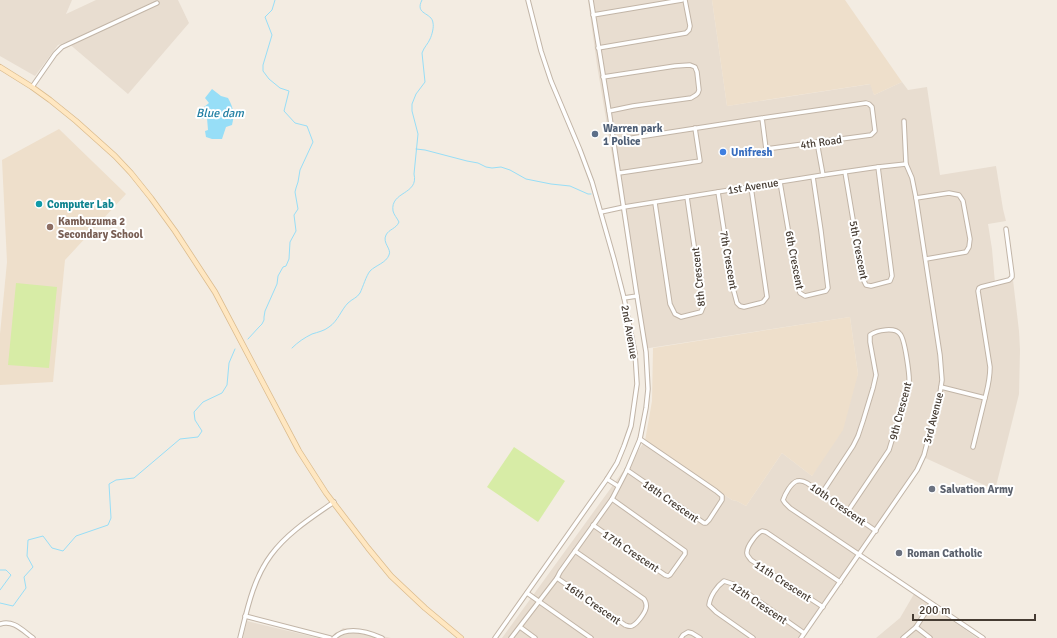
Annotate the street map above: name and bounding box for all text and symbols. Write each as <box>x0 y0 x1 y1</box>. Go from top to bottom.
water label: Blue dam <box>196 106 244 121</box>
place label: Warren park 1 Police <box>603 122 663 148</box>
marker: Warren park 1 Police <box>590 129 600 139</box>
street label: 4th Road <box>799 133 843 152</box>
place label: Unifresh <box>731 146 772 159</box>
marker: Unifresh <box>718 147 728 157</box>
street label: 1st Avenue <box>727 176 779 197</box>
place label: Computer Lab <box>47 198 114 211</box>
marker: Computer Lab <box>34 199 44 209</box>
place label: Kambuzuma 2 Secondary School <box>58 215 143 241</box>
street label: 5th Crescent <box>846 220 871 281</box>
marker: Kambuzuma 2 Secondary School <box>45 222 55 232</box>
street label: 7th Crescent <box>717 230 740 291</box>
street label: 6th Crescent <box>782 230 807 291</box>
street label: 8th Crescent <box>689 247 708 307</box>
street label: 2nd Avenue <box>618 304 641 360</box>
street label: 9th Crescent <box>887 381 914 442</box>
street label: 3rd Avenue <box>921 391 946 445</box>
street label: 18th Crescent <box>640 477 701 526</box>
street label: 10th Crescent <box>807 480 868 529</box>
place label: Salvation Army <box>940 483 1014 496</box>
marker: Salvation Army <box>927 484 937 494</box>
street label: 17th Crescent <box>600 528 662 575</box>
place label: Roman Catholic <box>907 547 982 560</box>
marker: Roman Catholic <box>894 548 904 558</box>
street label: 11th Crescent <box>752 558 814 605</box>
street label: 16th Crescent <box>562 579 623 628</box>
street label: 12th Crescent <box>728 580 790 627</box>
scale bar <box>913 596 1035 622</box>
text: 200 m <box>919 603 951 618</box>

